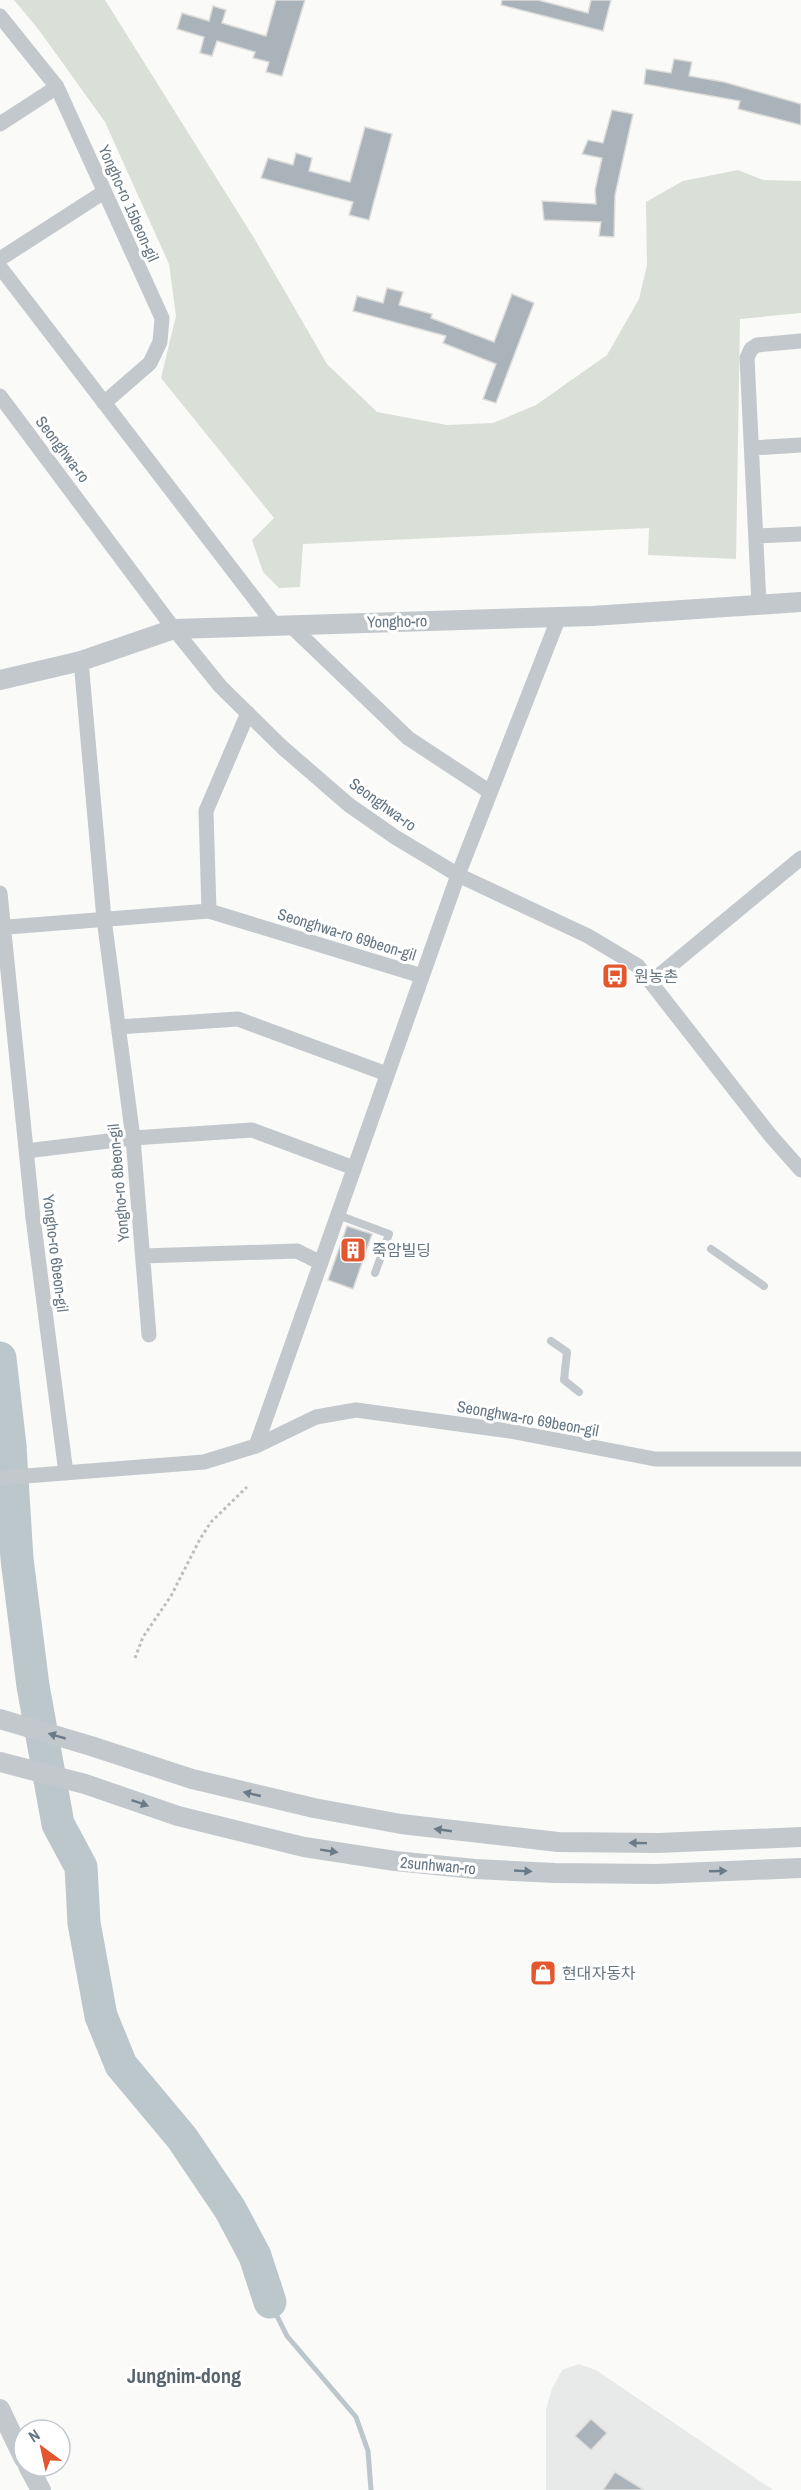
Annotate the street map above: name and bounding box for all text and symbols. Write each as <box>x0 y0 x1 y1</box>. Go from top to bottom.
street label: Yongho-ro 15beon-gil <box>93 141 165 265</box>
street label: Seonghwa-ro <box>31 411 95 487</box>
street label: Yongho-ro <box>367 609 427 633</box>
street label: Seonghwa-ro <box>345 772 421 836</box>
street label: Seonghwa-ro 69beon-gil <box>275 902 419 966</box>
bus stop icon: 원농촌 <box>600 961 630 991</box>
place label: 원농촌 <box>634 965 678 987</box>
street label: Yongho-ro 8beon-gil <box>102 1123 134 1243</box>
street label: Yongho-ro 6beon-gil <box>38 1193 74 1313</box>
building icon: 죽암빌딩 <box>338 1235 368 1265</box>
place label: 죽암빌딩 <box>372 1239 431 1261</box>
street label: Seonghwa-ro 69beon-gil <box>455 1395 601 1441</box>
one-way arrow <box>48 1731 66 1740</box>
one-way arrow <box>243 1788 261 1798</box>
one-way arrow <box>131 1798 149 1808</box>
one-way arrow <box>434 1825 453 1834</box>
one-way arrow <box>628 1838 647 1847</box>
one-way arrow <box>320 1846 339 1855</box>
street label: 2sunhwan-ro <box>399 1851 477 1879</box>
one-way arrow <box>513 1866 532 1875</box>
one-way arrow <box>708 1866 727 1876</box>
shop icon: 현대자동차 <box>528 1958 558 1988</box>
place label: 현대자동차 <box>562 1962 636 1984</box>
district label: Jungnim-dong <box>127 2362 241 2389</box>
north arrow <box>12 2418 72 2478</box>
text: N <box>24 2424 44 2447</box>

